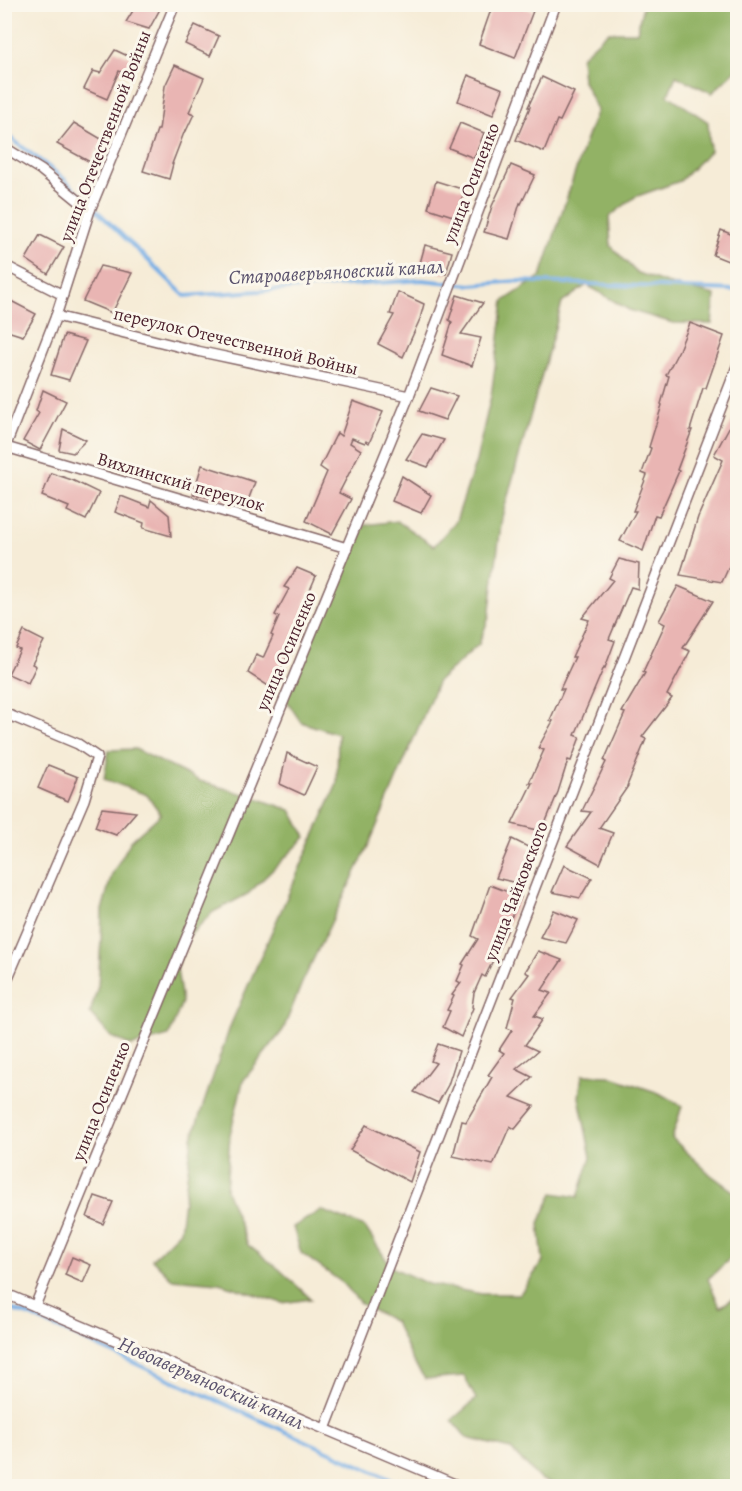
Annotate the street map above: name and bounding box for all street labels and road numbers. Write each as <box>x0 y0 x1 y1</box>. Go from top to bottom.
street label: улица Отечественной Войны <box>53 27 156 246</box>
street label: улица Осипенко <box>437 119 505 248</box>
street label: переулок Отечественной Войны <box>111 301 361 381</box>
street label: Вихлинский переулок <box>94 447 268 517</box>
street label: улица Осипенко <box>250 588 322 715</box>
street label: улица Чайковского <box>478 818 554 965</box>
street label: улица Осипенко <box>66 1037 136 1165</box>

